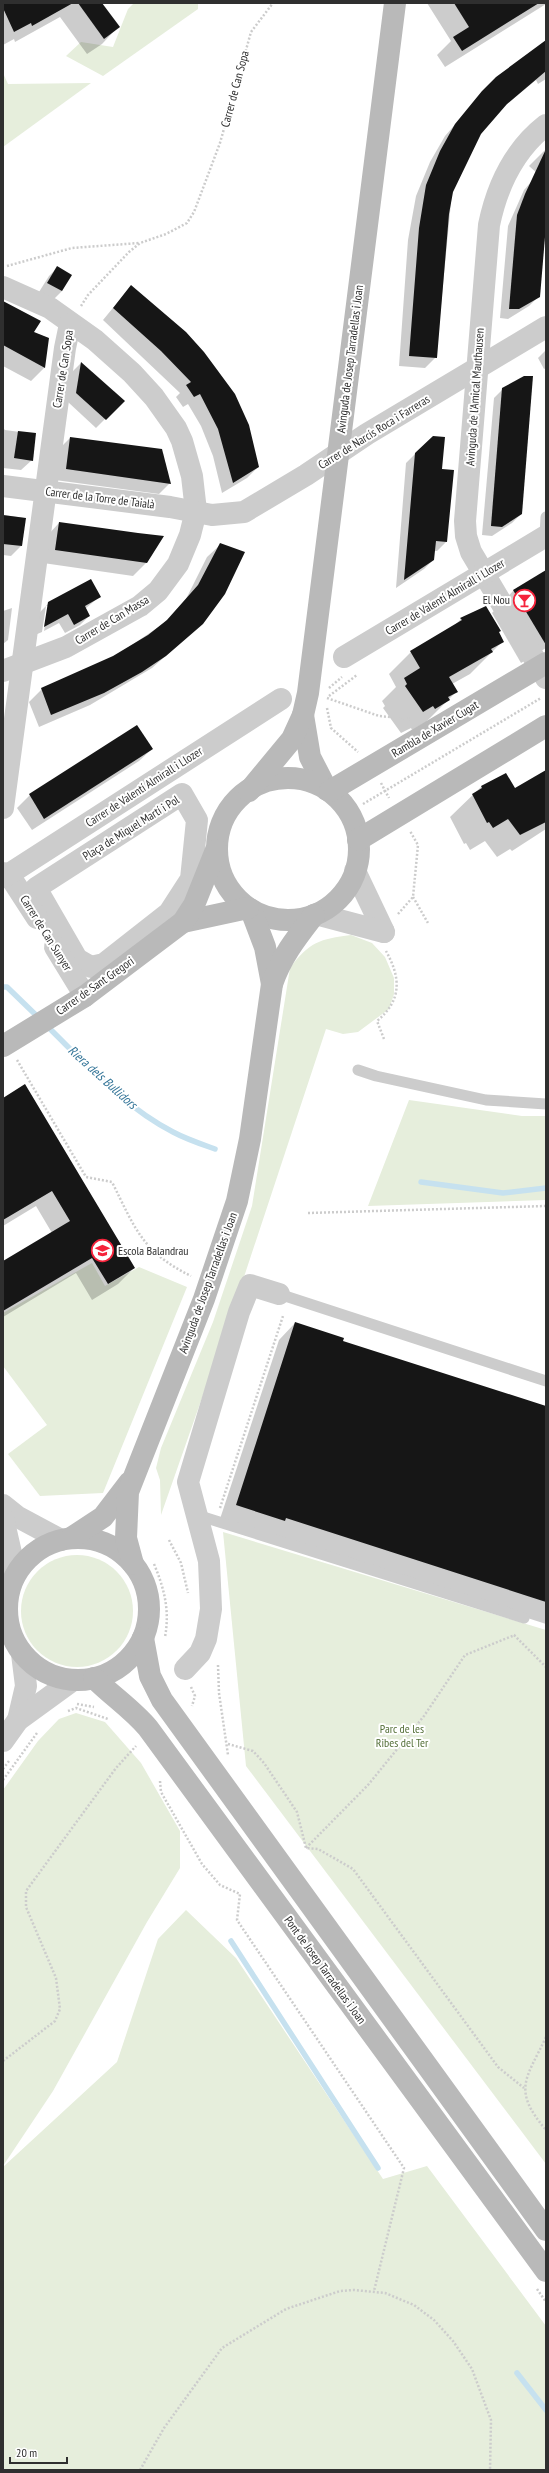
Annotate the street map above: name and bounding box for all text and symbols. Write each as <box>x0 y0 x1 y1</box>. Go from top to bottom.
street label: Carrer de Can Sopa <box>217 49 252 129</box>
street label: Avinguda de Josep Tarradellas i Joan <box>333 284 366 434</box>
street label: Avinguda de l'Amical Mauthausen <box>462 327 487 466</box>
street label: Carrer de Can Sopa <box>49 329 76 409</box>
street label: Carrer de Narcís Roca i Farreras <box>315 391 432 472</box>
street label: Carrer de la Torre de Taialà <box>45 483 156 512</box>
street label: Carrer de Valentí Almirall i Llozer <box>382 555 508 638</box>
bar icon: El Nou <box>512 587 538 613</box>
street label: Carrer de Can Massa <box>72 592 152 648</box>
place label: El Nou <box>483 592 510 607</box>
street label: Rambla de Xavier Cugat <box>389 696 481 760</box>
street label: Carrer de Valentí Almirall i Llozer <box>82 743 206 830</box>
street label: Plaça de Miquel Martí i Pol <box>80 792 182 863</box>
street label: Carrer de Can Sunyer <box>17 892 76 974</box>
street label: Carrer de Sant Gregori <box>53 953 137 1018</box>
water label: Riera dels Bullidors <box>65 1042 142 1114</box>
street label: Avinguda de Josep Tarradellas i Joan <box>175 1210 240 1355</box>
school or university icon: Escola Balandrau <box>89 1238 115 1264</box>
place label: Escola Balandrau <box>118 1243 188 1258</box>
park label: Parc de les Ribes del Ter <box>376 1721 429 1750</box>
street label: Pont de Josep Tarradellas i Joan <box>281 1913 370 2027</box>
scale bar <box>10 2439 67 2465</box>
text: 20 m <box>16 2445 37 2460</box>

